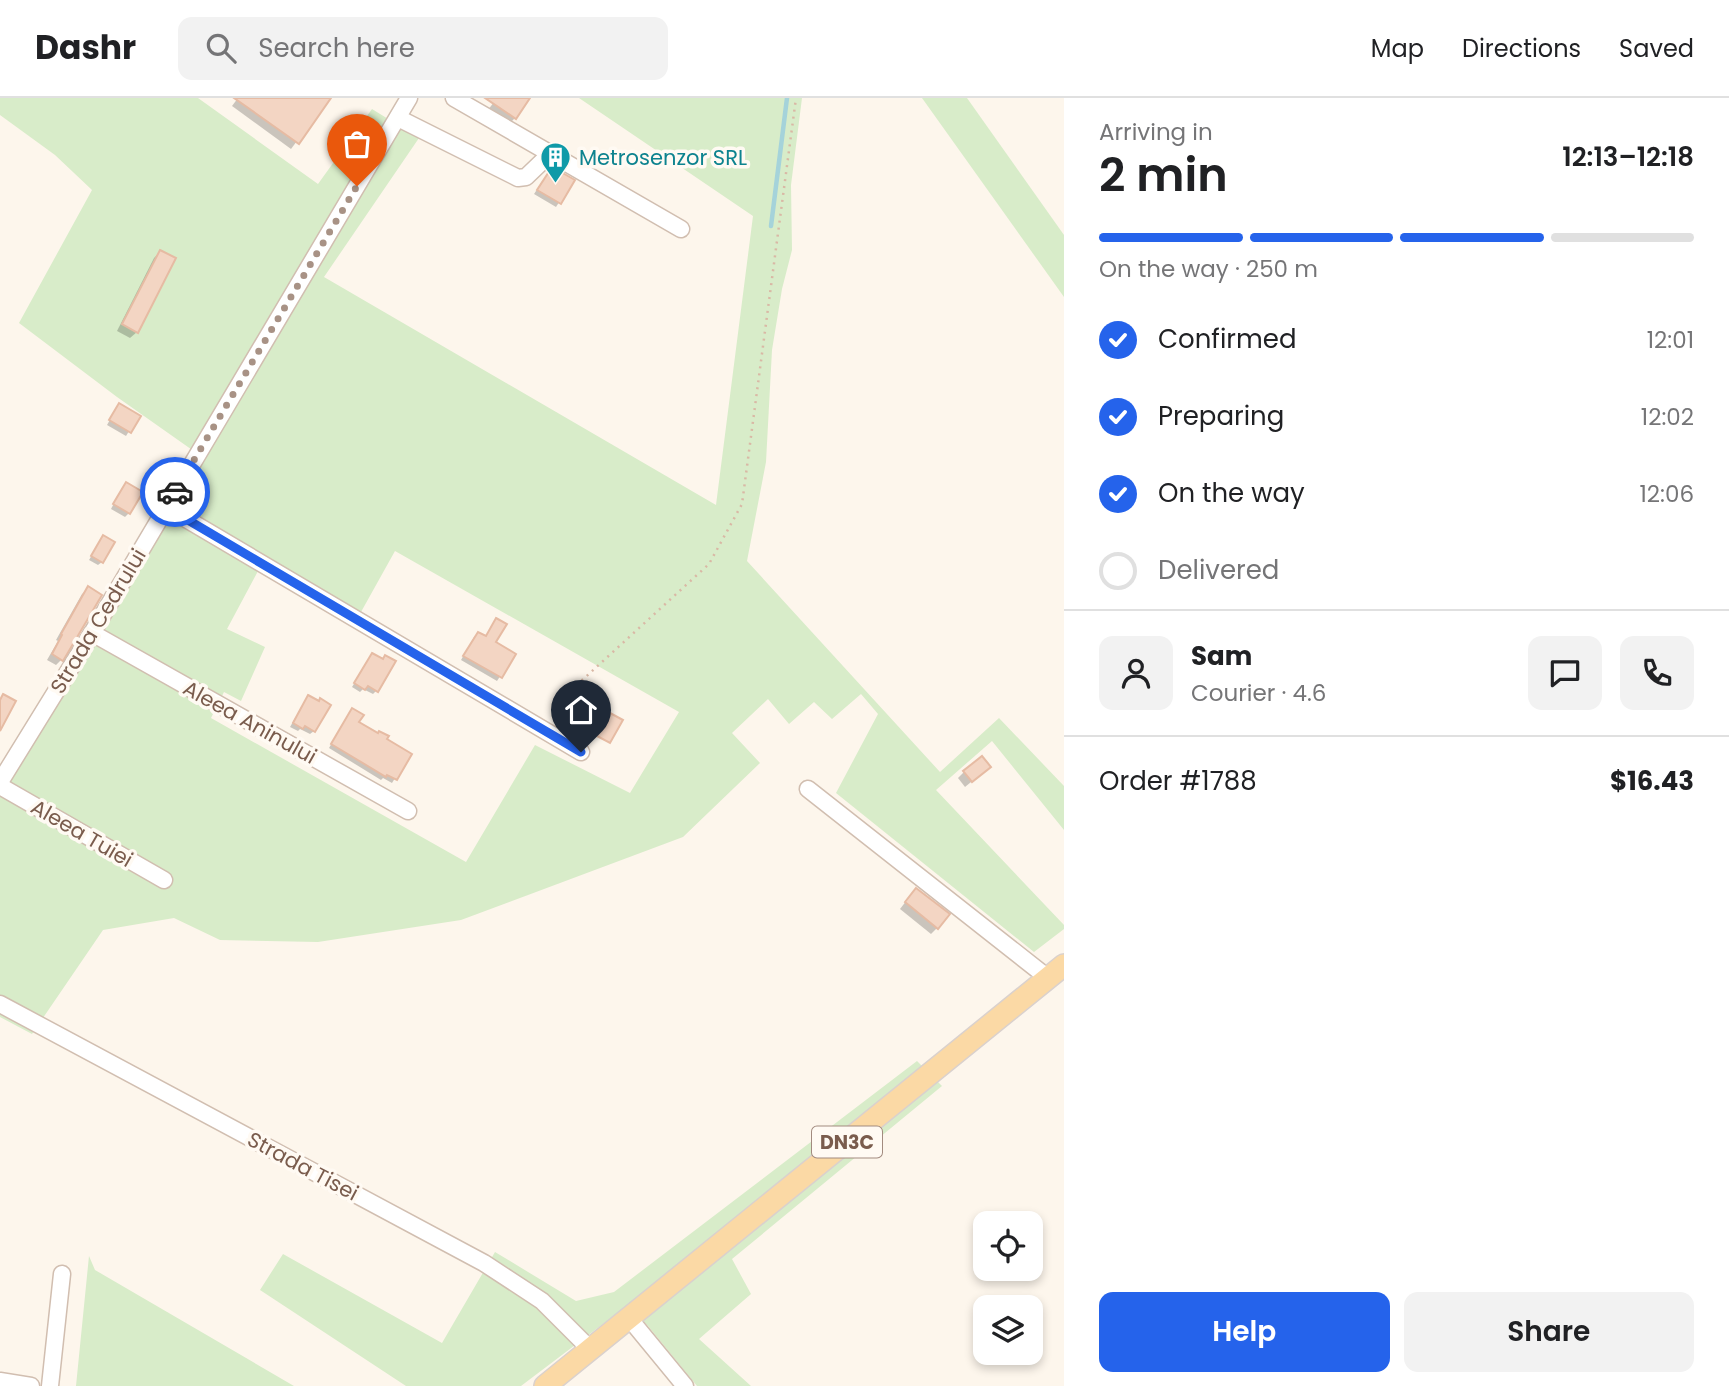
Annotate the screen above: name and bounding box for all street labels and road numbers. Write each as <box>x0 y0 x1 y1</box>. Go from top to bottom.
street label: Strada Cedrului <box>43 543 153 699</box>
street label: Aleea Aninului <box>178 673 322 771</box>
street label: Aleea Tuiei <box>26 792 138 874</box>
street label: Strada Tisei <box>242 1125 364 1207</box>
road number: DN3C <box>812 1126 882 1158</box>

